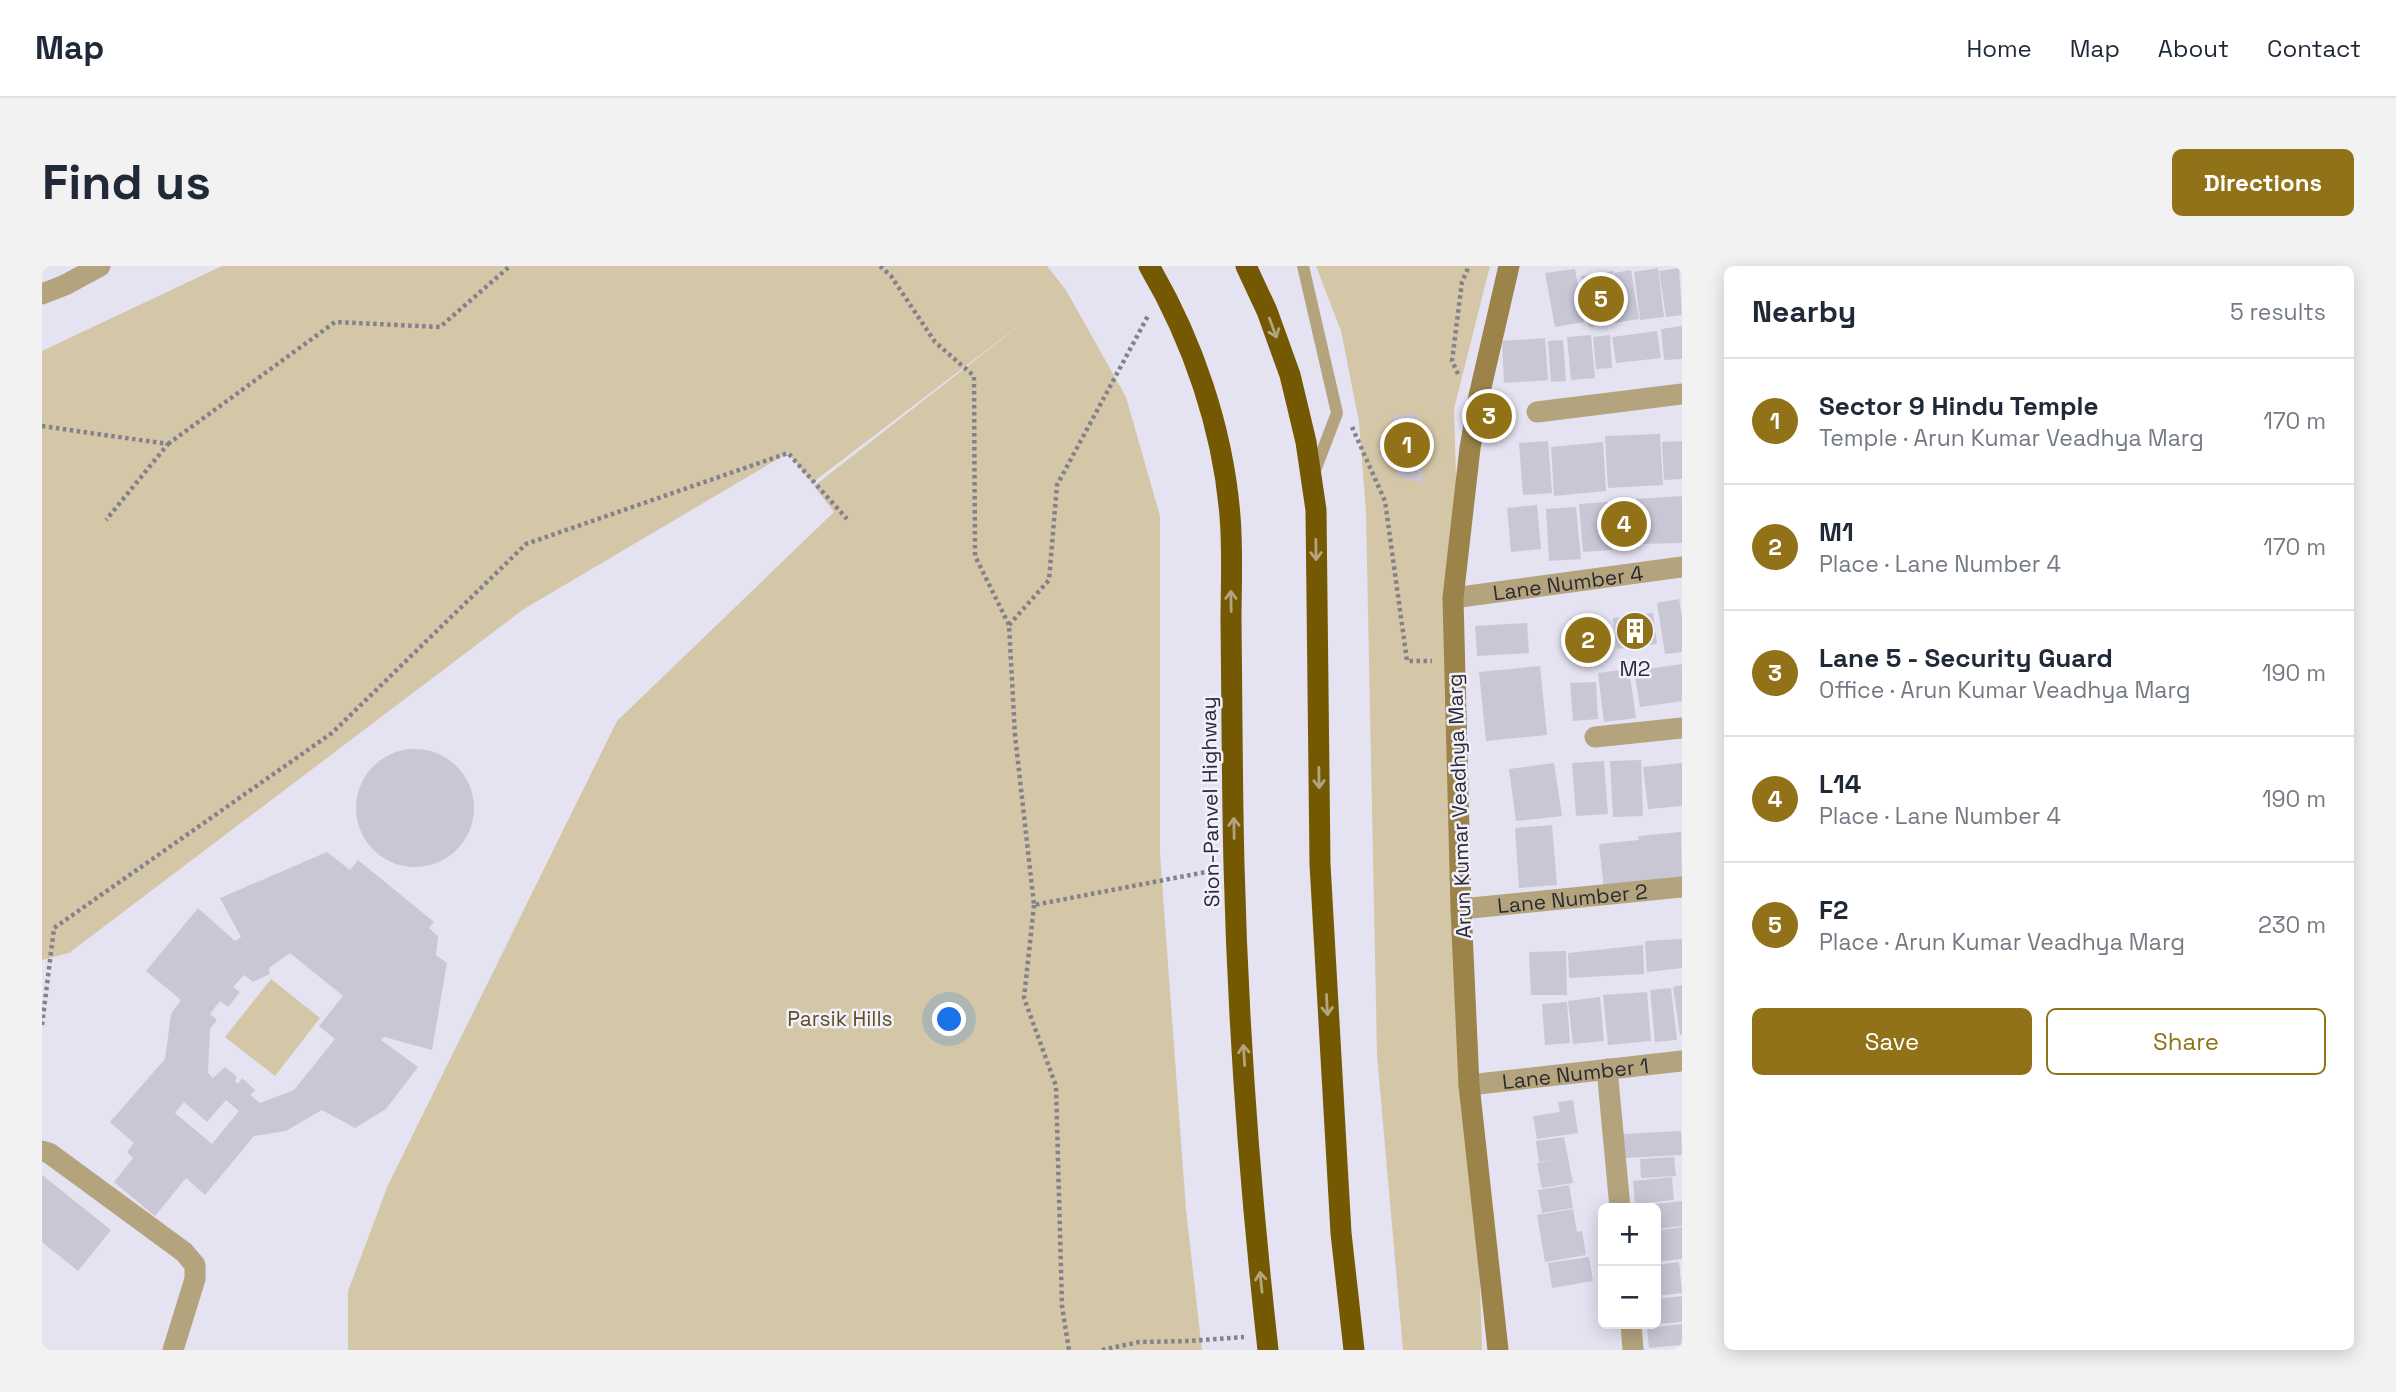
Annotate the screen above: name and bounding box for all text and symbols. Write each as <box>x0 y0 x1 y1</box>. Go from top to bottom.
text: Map <box>35 27 104 69</box>
text: Home <box>1966 33 2032 64</box>
text: Map <box>2070 33 2120 64</box>
text: About <box>2158 33 2229 64</box>
text: Contact <box>2267 33 2361 64</box>
button: Directions <box>2172 149 2354 216</box>
text: Find us <box>42 151 211 213</box>
pin: 5 <box>1578 273 1624 325</box>
text: Nearby <box>1752 292 1856 331</box>
text: 5 results <box>2230 297 2326 327</box>
one-way arrow <box>1268 317 1280 339</box>
text: Sector 9 Hindu Temple <box>1819 389 2098 423</box>
pin: 3 <box>1466 390 1512 442</box>
text: 1 <box>1770 406 1780 436</box>
text: 170 m <box>2263 406 2326 436</box>
pin: 1 <box>1384 419 1430 471</box>
text: Temple · Arun Kumar Veadhya Marg <box>1819 423 2204 453</box>
pin: 4 <box>1601 498 1647 550</box>
text: M1 <box>1819 515 1854 549</box>
text: 2 <box>1768 532 1782 562</box>
text: 170 m <box>2263 532 2326 562</box>
one-way arrow <box>1309 539 1323 562</box>
text: Place · Lane Number 4 <box>1819 549 2061 579</box>
street label: Lane Number 4 <box>1491 559 1645 606</box>
one-way arrow <box>1224 589 1238 612</box>
building icon: M2 <box>1614 610 1656 652</box>
pin: 2 <box>1565 614 1611 666</box>
text: Lane 5 - Security Guard <box>1819 641 2113 675</box>
place label: M2 <box>1620 655 1650 682</box>
text: 3 <box>1768 658 1782 688</box>
text: 190 m <box>2262 658 2326 688</box>
street label: Arun Kumar Veadhya Marg <box>1441 673 1477 939</box>
text: Office · Arun Kumar Veadhya Marg <box>1819 675 2191 705</box>
street label: Sion-Panvel Highway <box>1195 696 1225 908</box>
one-way arrow <box>1312 766 1326 789</box>
text: L14 <box>1819 767 1861 801</box>
text: 4 <box>1768 784 1782 814</box>
text: 190 m <box>2262 784 2326 814</box>
text: Place · Lane Number 4 <box>1819 801 2061 831</box>
one-way arrow <box>1227 817 1241 840</box>
street label: Lane Number 2 <box>1496 877 1649 919</box>
text: F2 <box>1819 893 1848 927</box>
text: 5 <box>1768 910 1782 940</box>
text: 230 m <box>2258 910 2326 940</box>
text: Place · Arun Kumar Veadhya Marg <box>1819 927 2185 957</box>
one-way arrow <box>1320 994 1333 1017</box>
your location <box>932 1002 966 1036</box>
park label: Parsik Hills <box>787 1005 893 1032</box>
button: Save <box>1752 1008 2032 1075</box>
button: Share <box>2046 1008 2326 1075</box>
one-way arrow <box>1237 1045 1250 1067</box>
street label: Lane Number 1 <box>1501 1051 1650 1095</box>
map controls <box>1598 1203 1661 1329</box>
button: + <box>1598 1203 1661 1266</box>
button: − <box>1598 1266 1661 1329</box>
one-way arrow <box>1254 1271 1267 1294</box>

